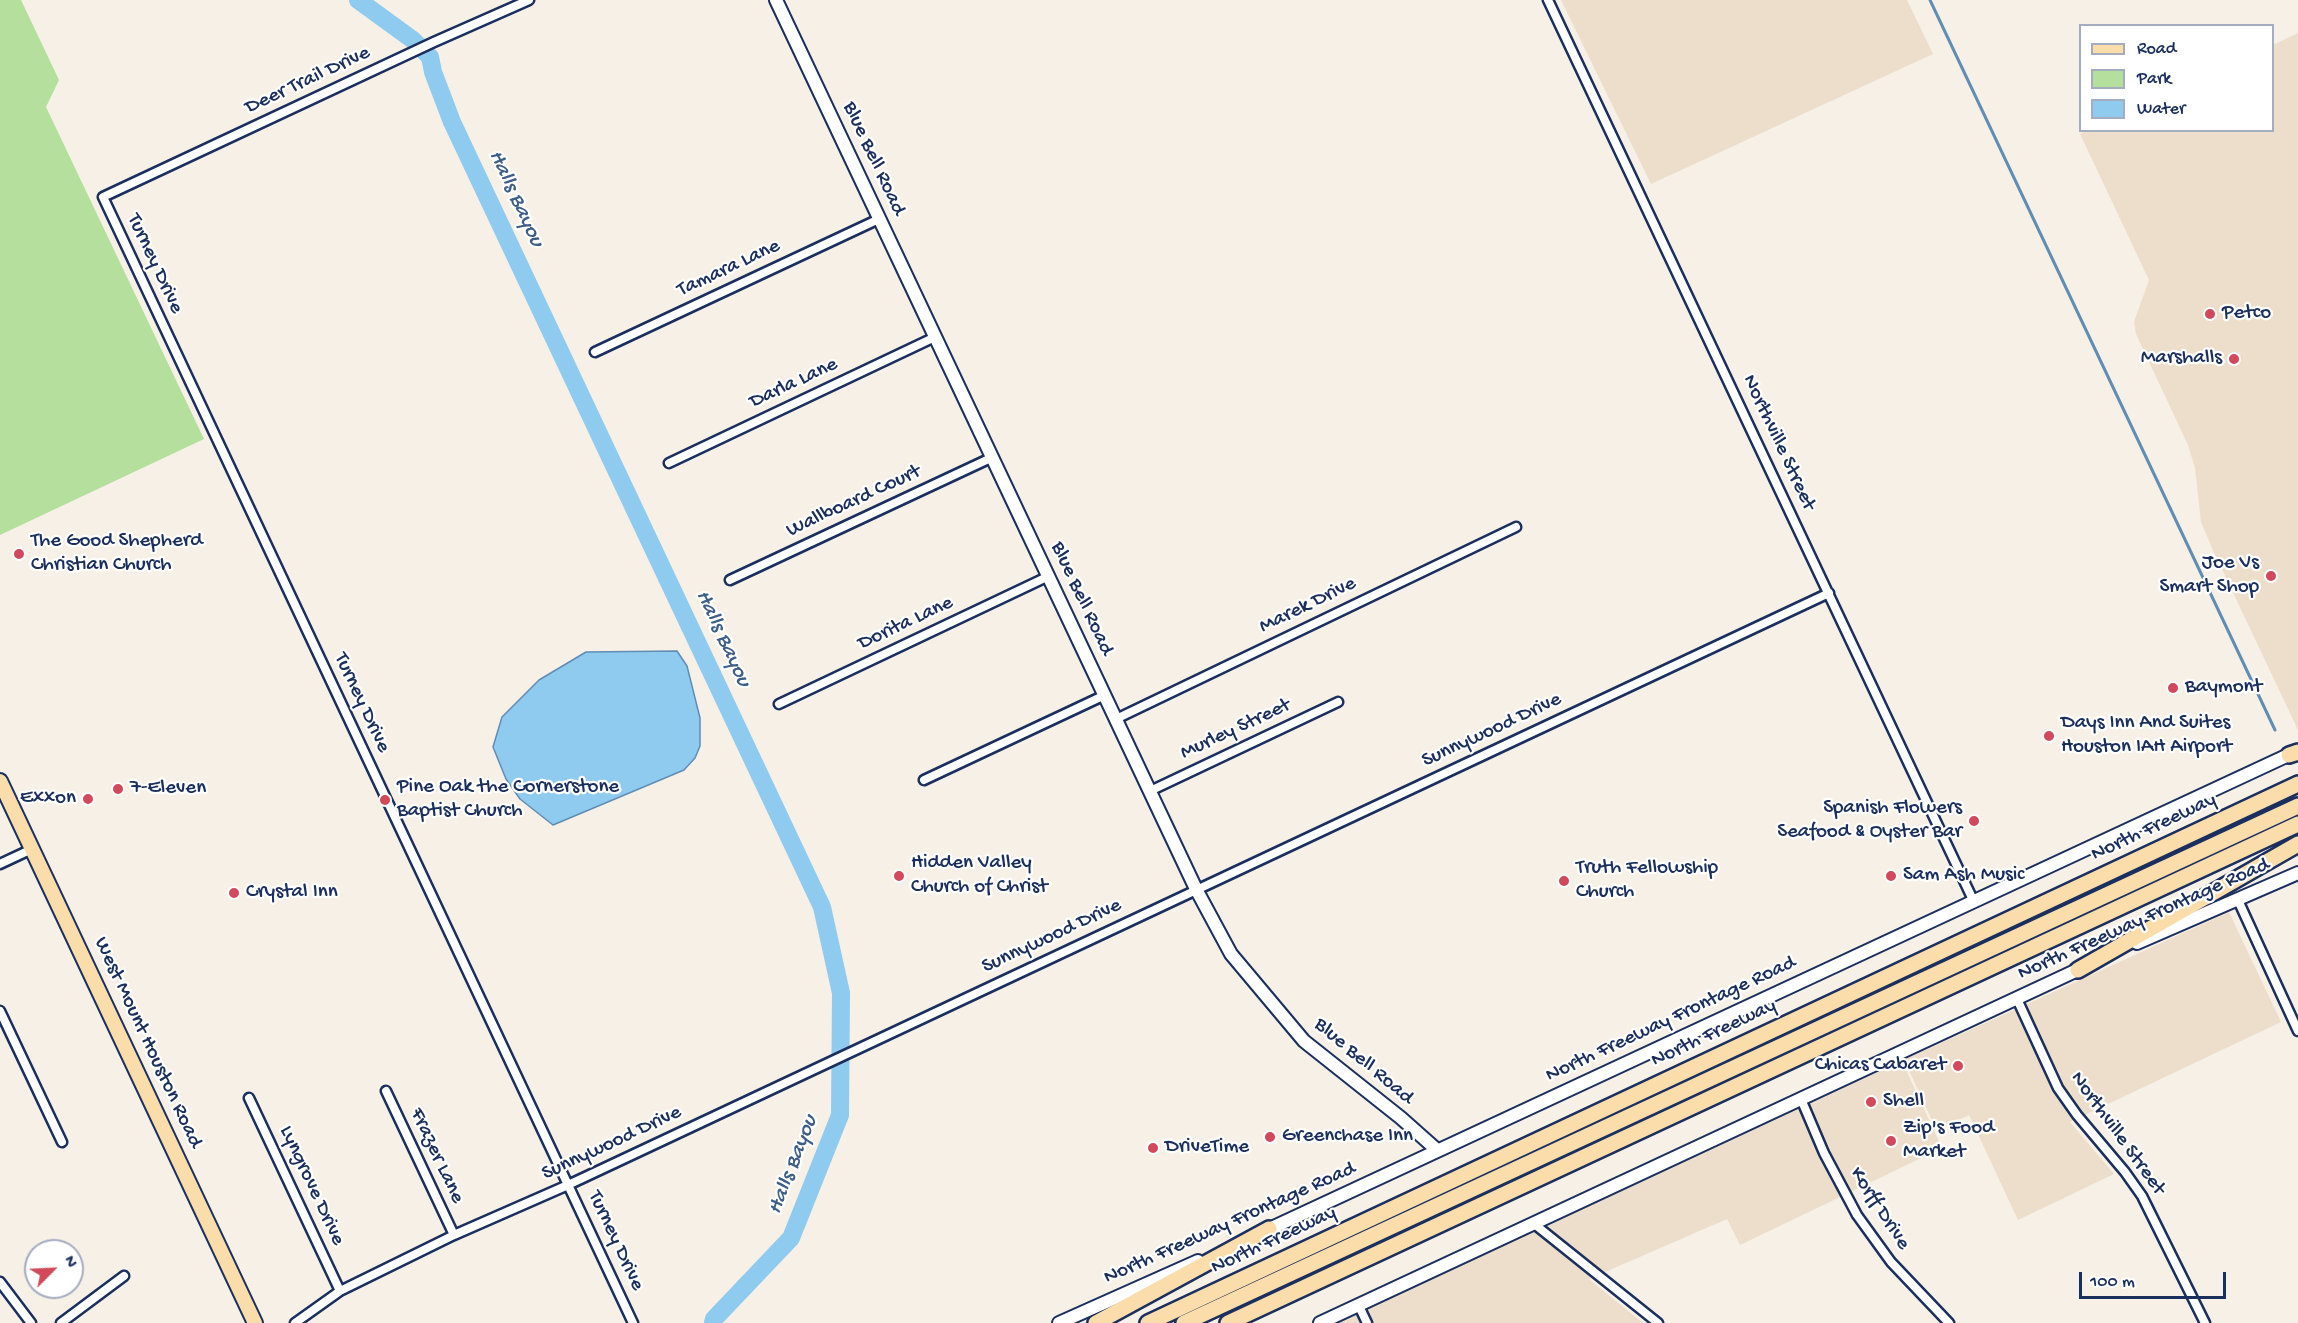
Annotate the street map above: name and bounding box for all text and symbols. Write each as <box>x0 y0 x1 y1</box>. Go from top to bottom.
legend <box>2079 24 2274 132</box>
text: Road <box>2137 39 2176 60</box>
street label: Deer Trail Drive <box>242 41 374 121</box>
text: Park <box>2137 69 2171 90</box>
street label: Blue Bell Road <box>836 98 910 220</box>
text: Water <box>2137 99 2185 120</box>
water label: Halls Bayou <box>481 146 549 252</box>
street label: Turney Drive <box>120 210 188 318</box>
street label: Tamara Lane <box>674 234 784 304</box>
place label: Petco <box>2222 301 2271 327</box>
marker: Petco <box>2203 307 2217 321</box>
place label: Marshalls <box>2141 346 2222 372</box>
marker: Marshalls <box>2227 352 2241 366</box>
street label: Darla Lane <box>746 353 842 415</box>
street label: Northville Street <box>1736 371 1820 515</box>
street label: Wallboard Court <box>783 460 925 544</box>
place label: The Good Shepherd Christian Church <box>31 529 203 579</box>
street label: Blue Bell Road <box>1044 538 1118 660</box>
marker: The Good Shepherd Christian Church <box>12 547 26 561</box>
place label: Joe Vs Smart Shop <box>2159 551 2259 601</box>
marker: Joe Vs Smart Shop <box>2264 569 2278 583</box>
street label: Marek Drive <box>1255 572 1361 640</box>
water label: Halls Bayou <box>688 586 756 692</box>
street label: Dorita Lane <box>854 591 958 657</box>
street label: Turney Drive <box>327 649 395 757</box>
place label: Baymont <box>2185 675 2262 701</box>
marker: Baymont <box>2166 681 2180 695</box>
street label: Sunnywood Drive <box>1418 688 1566 774</box>
street label: Murley Street <box>1177 694 1295 766</box>
place label: Days Inn And Suites Houston IAH Airport <box>2061 711 2232 761</box>
marker: Days Inn And Suites Houston IAH Airport <box>2042 729 2056 743</box>
place label: Pine Oak the Cornerstone Baptist Church <box>397 775 619 825</box>
place label: 7-Eleven <box>130 776 206 802</box>
marker: 7-Eleven <box>111 782 125 796</box>
place label: Exxon <box>20 786 76 812</box>
street label: North Freeway <box>2087 788 2221 868</box>
marker: Exxon <box>81 792 95 806</box>
marker: Pine Oak the Cornerstone Baptist Church <box>378 793 392 807</box>
place label: Spanish Flowers Seafood & Oyster Bar <box>1777 796 1962 846</box>
marker: Spanish Flowers Seafood & Oyster Bar <box>1967 814 1981 828</box>
place label: Hidden Valley Church of Christ <box>911 851 1048 901</box>
street label: North Freeway Frontage Road <box>2014 853 2274 987</box>
place label: Truth Fellowship Church <box>1576 856 1718 906</box>
place label: Sam Ash Music <box>1903 863 2024 889</box>
marker: Hidden Valley Church of Christ <box>892 869 906 883</box>
marker: Sam Ash Music <box>1884 869 1898 883</box>
marker: Truth Fellowship Church <box>1557 874 1571 888</box>
place label: Crystal Inn <box>246 880 338 906</box>
marker: Crystal Inn <box>227 886 241 900</box>
street label: Sunnywood Drive <box>978 894 1126 980</box>
street label: West Mount Houston Road <box>87 934 207 1152</box>
street label: North Freeway Frontage Road <box>1542 951 1800 1089</box>
street label: North Freeway <box>1647 994 1781 1074</box>
street label: Blue Bell Road <box>1308 1013 1418 1111</box>
place label: Chicas Cabaret <box>1815 1053 1946 1079</box>
marker: Chicas Cabaret <box>1951 1059 1965 1073</box>
street label: Northville Street <box>2064 1067 2170 1201</box>
place label: Shell <box>1883 1089 1924 1115</box>
marker: Shell <box>1864 1095 1878 1109</box>
street label: Sunnywood Drive <box>538 1101 686 1187</box>
street label: Frazer Lane <box>403 1104 469 1208</box>
water label: Halls Bayou <box>763 1112 825 1218</box>
place label: Zip's Food Market <box>1903 1116 1994 1166</box>
street label: Lyngrove Drive <box>272 1122 350 1250</box>
place label: Greenchase Inn <box>1282 1124 1413 1150</box>
marker: Greenchase Inn <box>1263 1130 1277 1144</box>
marker: Zip's Food Market <box>1884 1134 1898 1148</box>
place label: DriveTime <box>1165 1135 1249 1161</box>
marker: DriveTime <box>1146 1141 1160 1155</box>
street label: North Freeway Frontage Road <box>1100 1157 1360 1291</box>
street label: Korff Drive <box>1843 1163 1915 1255</box>
street label: Turney Drive <box>581 1187 649 1295</box>
street label: North Freeway <box>1207 1201 1341 1281</box>
north arrow <box>24 1239 84 1299</box>
text: N <box>58 1254 80 1271</box>
scale bar <box>2082 1260 2229 1298</box>
text: 100 m <box>2090 1272 2135 1293</box>

